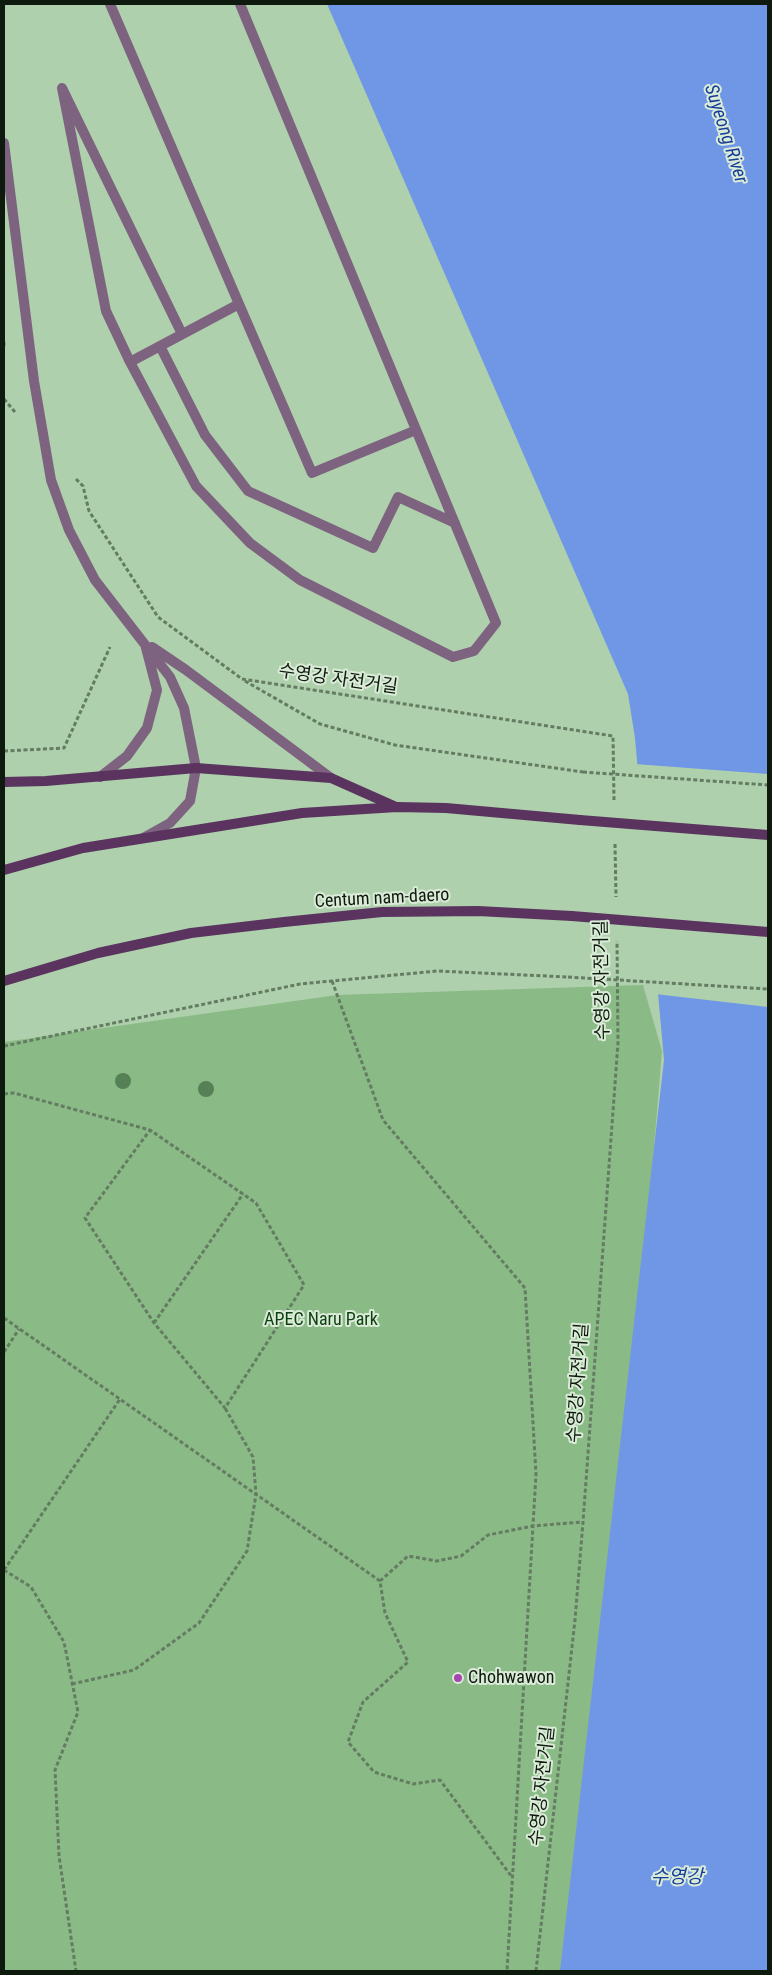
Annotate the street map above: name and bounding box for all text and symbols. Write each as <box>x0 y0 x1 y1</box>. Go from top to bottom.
water label: Suyeong River <box>698 82 752 186</box>
street label: 수영강 자전거길 <box>277 661 399 699</box>
street label: Centum nam-daero <box>314 885 450 913</box>
street label: 수영강 자전거길 <box>591 920 615 1040</box>
park label: APEC Naru Park <box>264 1309 378 1331</box>
street label: 수영강 자전거길 <box>564 1322 594 1444</box>
place label: Chohwawon <box>468 1667 554 1689</box>
marker: Chohwawon <box>452 1672 464 1684</box>
street label: 수영강 자전거길 <box>526 1725 560 1847</box>
water label: 수영강 <box>651 1867 703 1889</box>

